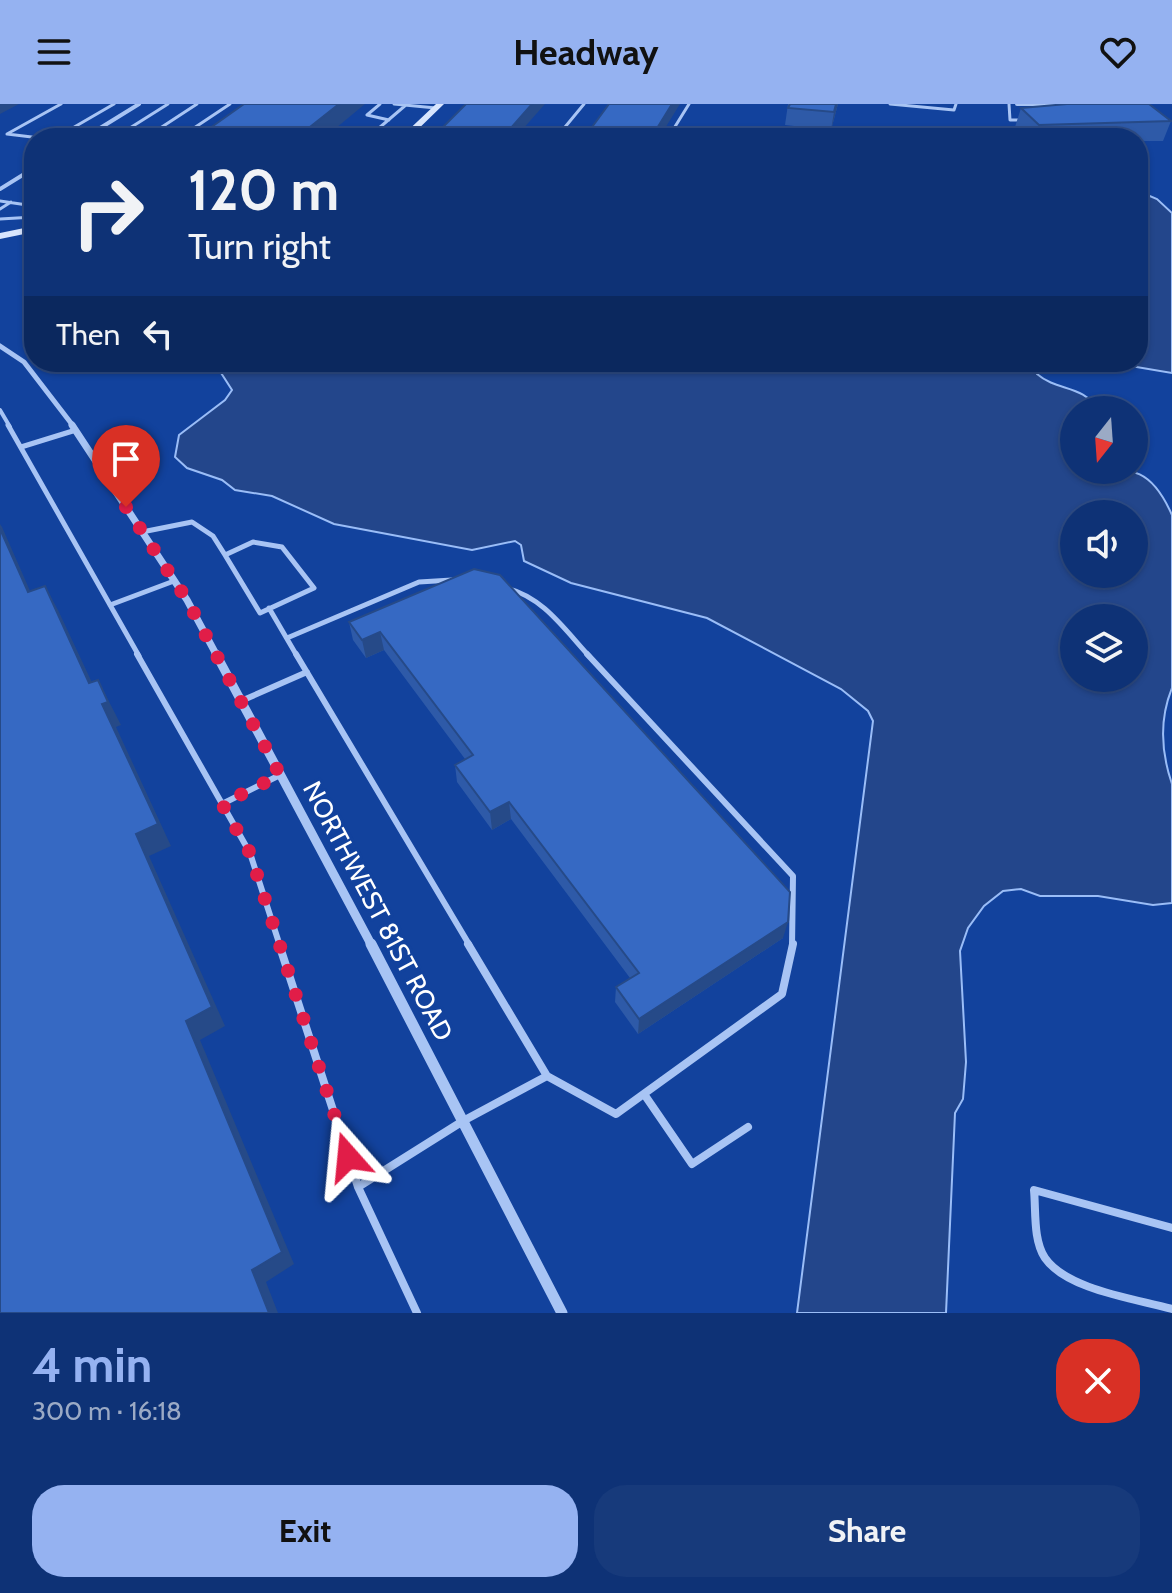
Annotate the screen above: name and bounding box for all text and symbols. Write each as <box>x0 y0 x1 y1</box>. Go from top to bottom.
icon: menu <box>32 30 76 74</box>
text: Headway <box>513 30 659 74</box>
icon: heart <box>1096 30 1140 74</box>
text: 120 m <box>188 156 339 224</box>
icon: right <box>56 160 160 264</box>
text: Turn right <box>188 224 331 268</box>
icon: left <box>136 312 180 356</box>
text: Then <box>56 316 120 353</box>
north arrow <box>1060 396 1148 484</box>
map controls <box>1060 396 1148 692</box>
pin <box>92 425 160 507</box>
icon: arrive <box>104 437 148 481</box>
button: sound <box>1060 500 1148 588</box>
button: layers <box>1060 604 1148 692</box>
street label: NORTHWEST 81ST ROAD <box>296 776 460 1046</box>
position arrow <box>306 1115 390 1199</box>
text: 4 min <box>32 1336 152 1394</box>
button: close <box>1056 1339 1140 1423</box>
text: 300 m · 16:18 <box>32 1395 182 1427</box>
button: Exit <box>32 1485 578 1577</box>
button: Share <box>594 1485 1140 1577</box>

